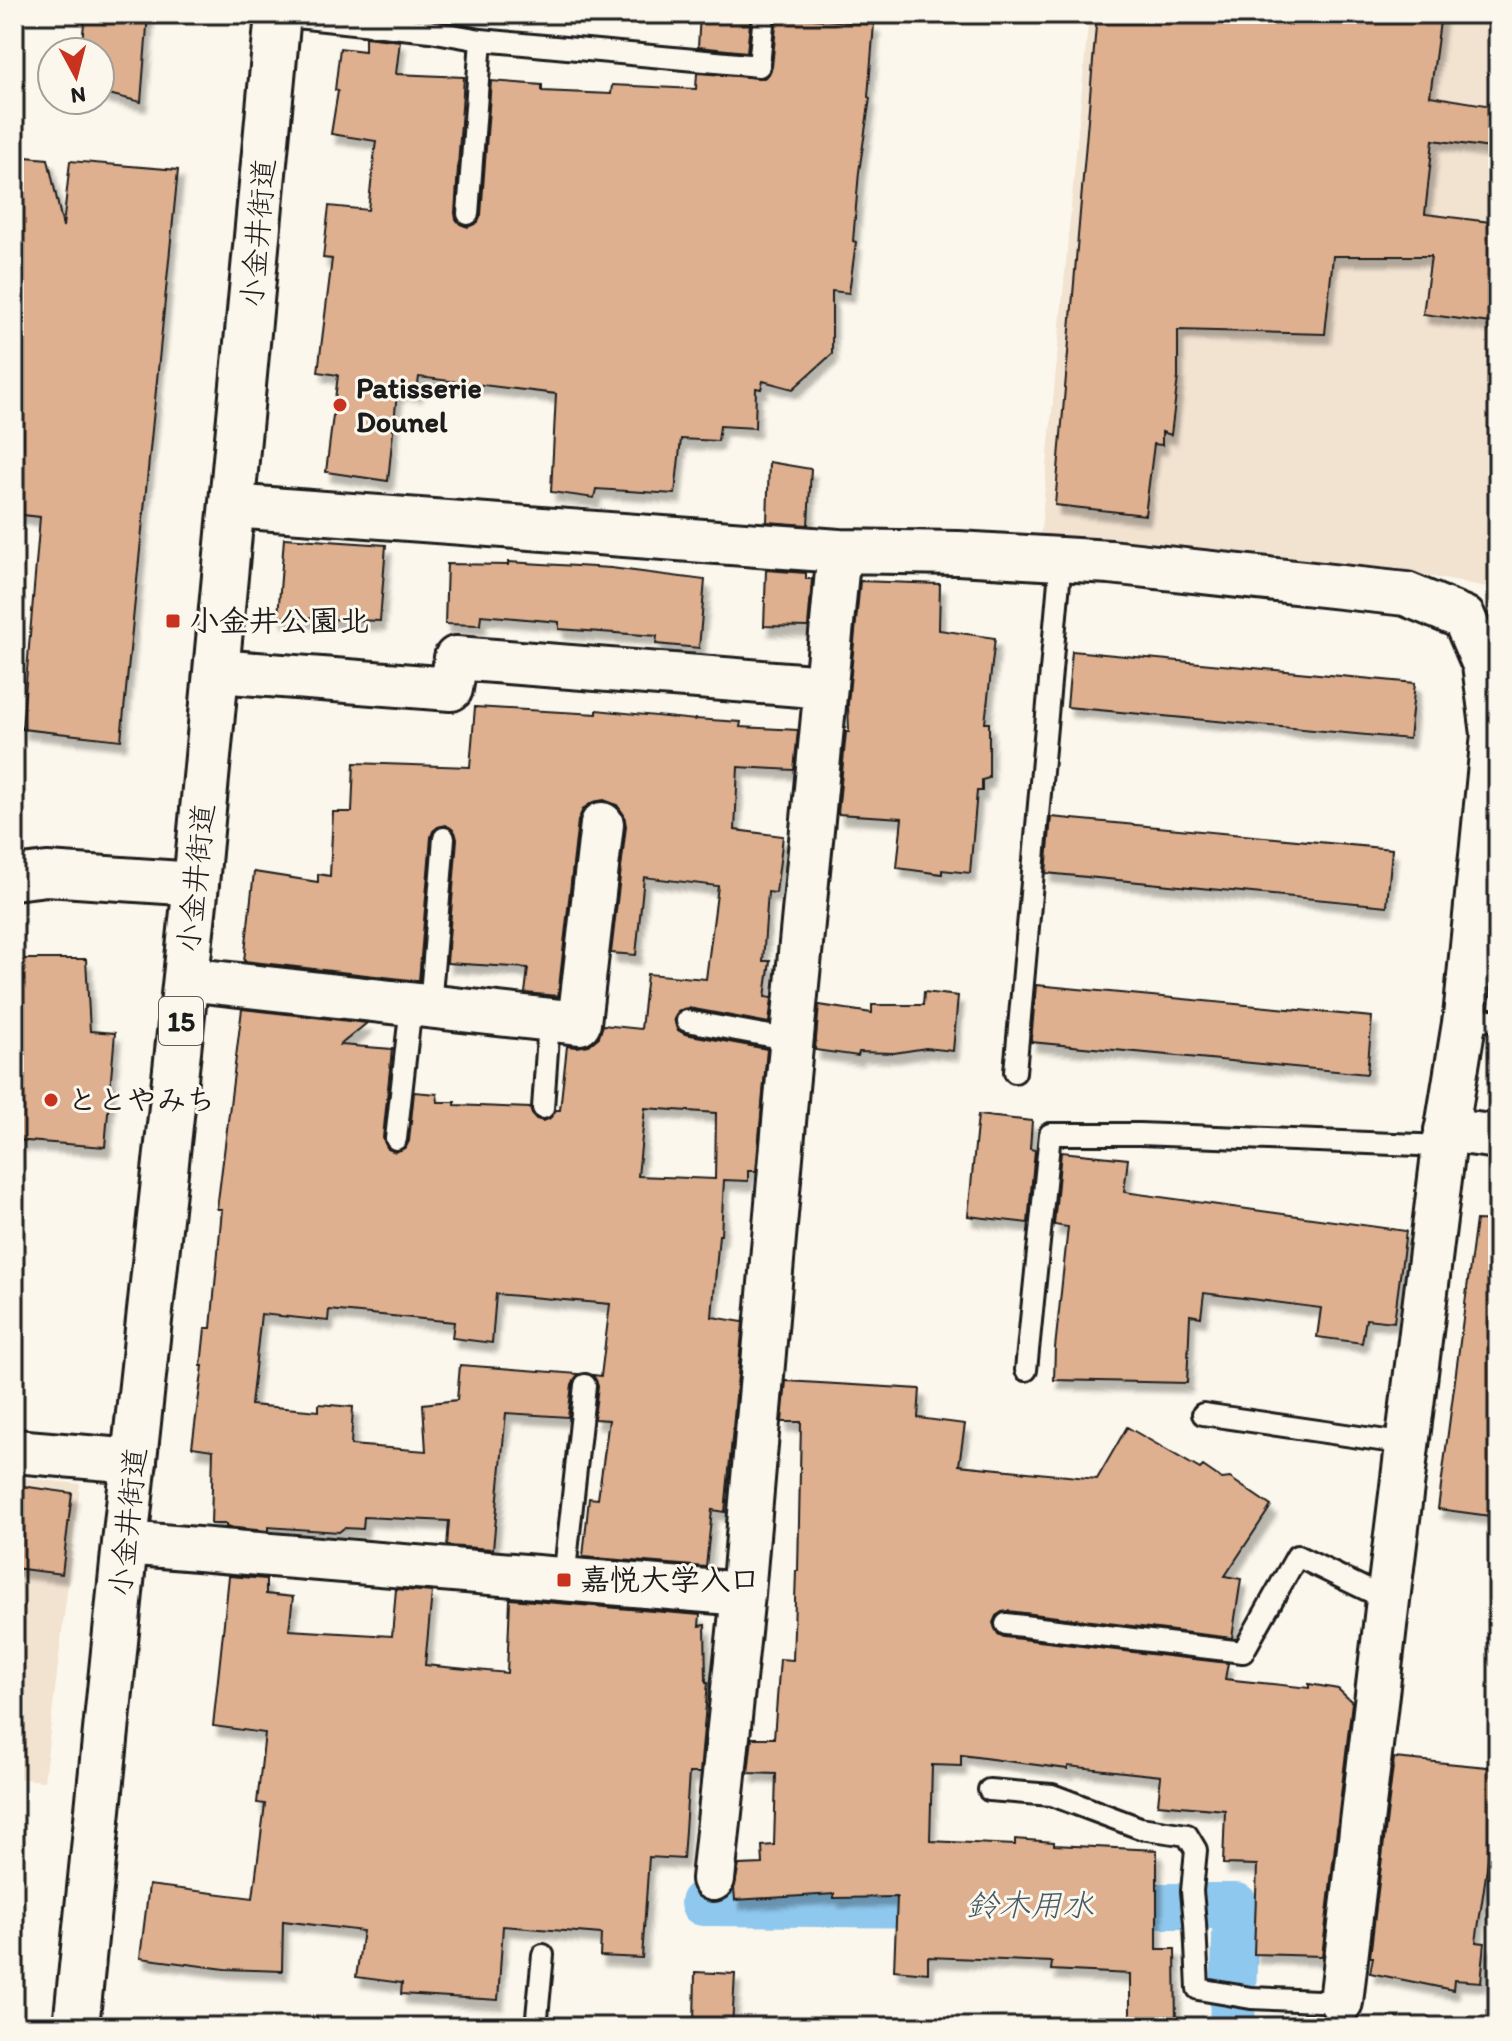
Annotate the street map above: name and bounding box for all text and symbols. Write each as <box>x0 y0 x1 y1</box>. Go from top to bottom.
north arrow <box>36 36 116 116</box>
text: N <box>69 81 87 110</box>
street label: 小金井街道 <box>233 157 282 309</box>
place label: Patisserie Dounel <box>356 369 482 440</box>
marker: Patisserie Dounel <box>331 396 349 414</box>
place label: 小金井公園北 <box>189 602 369 639</box>
marker: 小金井公園北 <box>164 612 182 630</box>
street label: 小金井街道 <box>169 801 222 954</box>
road number: 15 <box>159 997 203 1045</box>
place label: ととやみち <box>67 1081 216 1118</box>
marker: ととやみち <box>42 1091 60 1109</box>
street label: 小金井街道 <box>101 1445 154 1598</box>
place label: 嘉悦大学入口 <box>580 1561 760 1598</box>
marker: 嘉悦大学入口 <box>555 1571 573 1589</box>
water label: 鈴木用水 <box>966 1886 1094 1924</box>

